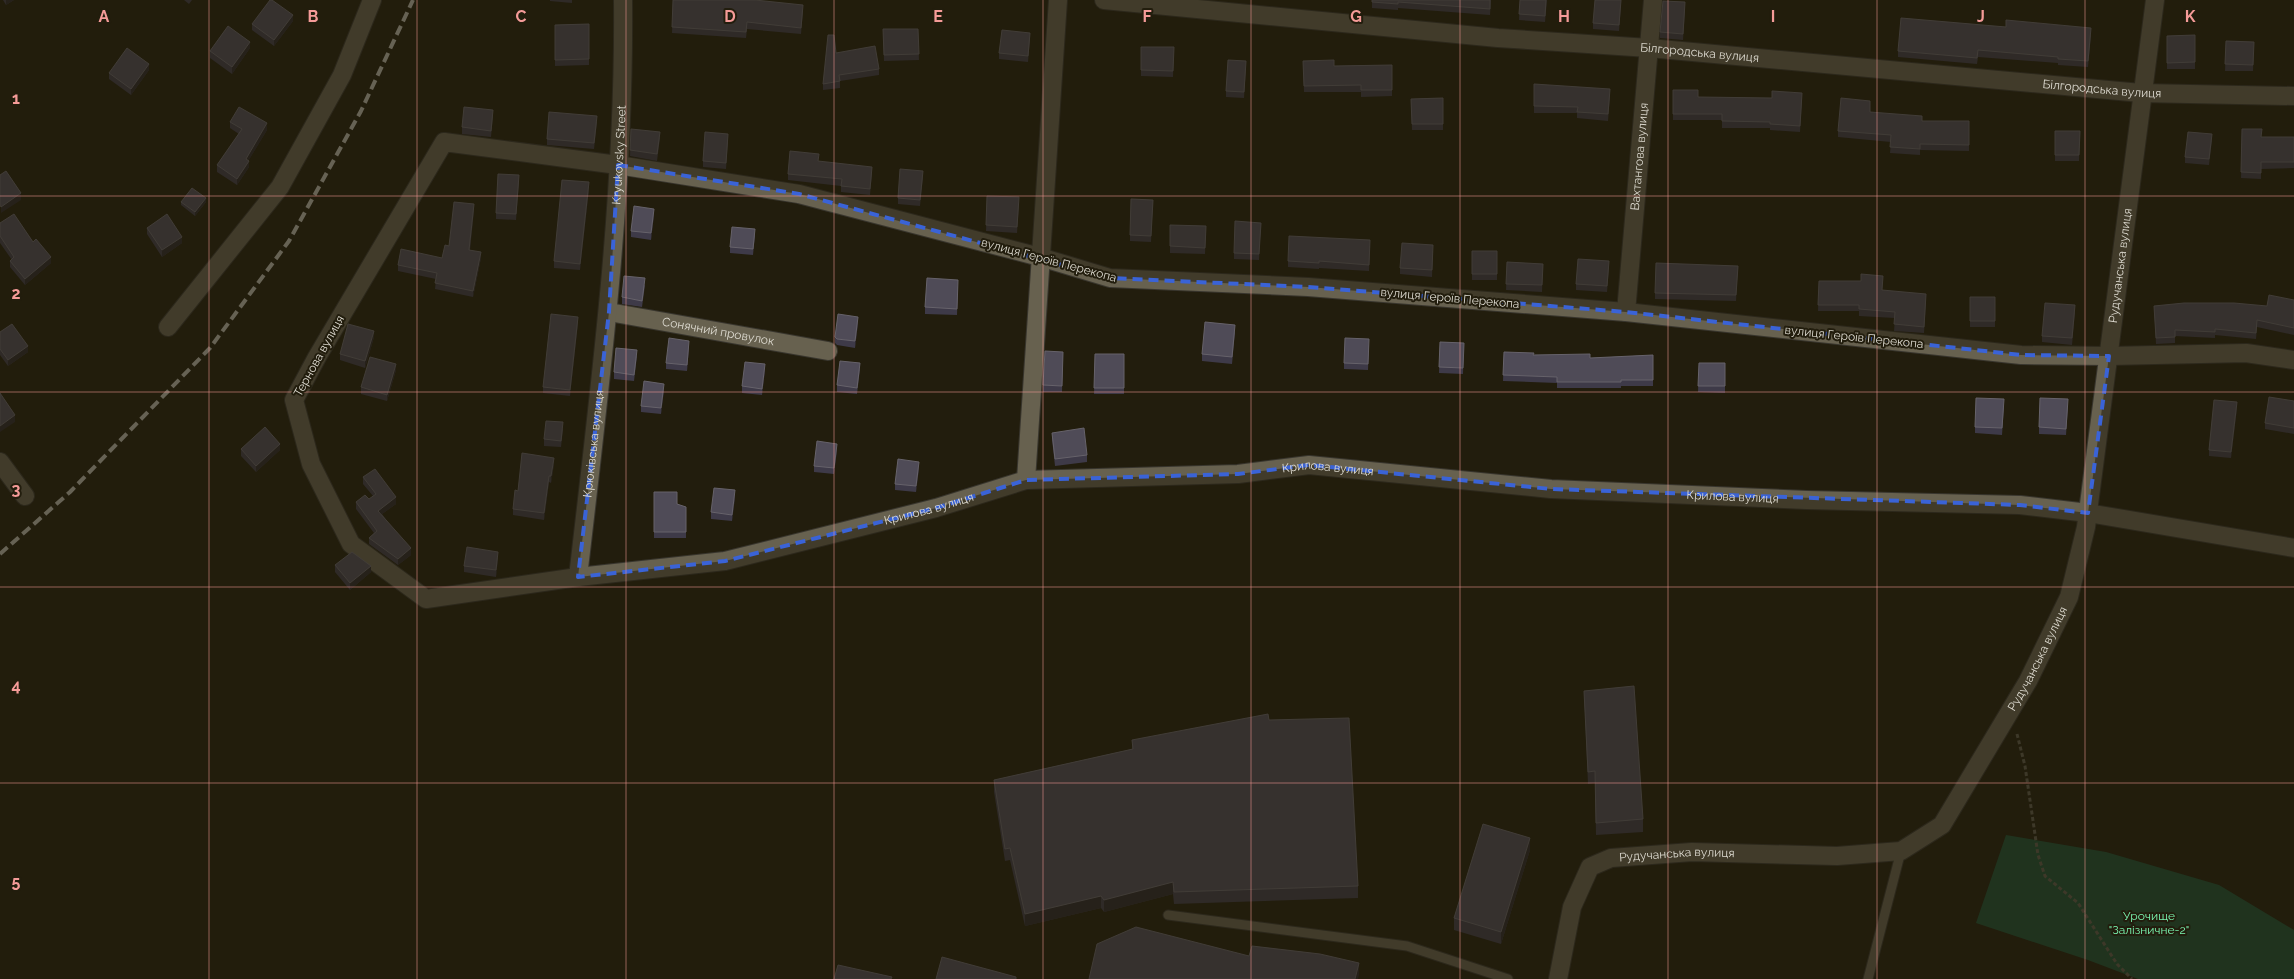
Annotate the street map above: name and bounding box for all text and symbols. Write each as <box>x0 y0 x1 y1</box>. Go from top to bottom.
text: A <box>99 7 110 26</box>
text: B <box>308 7 319 26</box>
text: C <box>516 7 527 26</box>
text: D <box>724 7 736 26</box>
text: E <box>933 7 943 26</box>
text: F <box>1142 7 1152 26</box>
text: G <box>1350 7 1362 26</box>
text: H <box>1558 7 1570 26</box>
text: I <box>1771 7 1775 26</box>
text: J <box>1977 7 1985 26</box>
text: K <box>2185 7 2196 26</box>
street label: Білгородська вулиця <box>1640 40 1760 65</box>
street label: Білгородська вулиця <box>2042 77 2162 100</box>
text: 1 <box>12 89 20 108</box>
street label: Вахтангова вулиця <box>1628 102 1651 211</box>
street label: Kryukovsky Street <box>609 105 629 205</box>
street label: Рудучанська вулиця <box>2106 207 2135 324</box>
street label: вулиця Героїв Перекопа <box>980 235 1118 285</box>
text: 2 <box>11 284 21 303</box>
street label: вулиця Героїв Перекопа <box>1380 285 1520 311</box>
street label: Тернова вулиця <box>291 313 347 399</box>
street label: Сонячний провулок <box>661 315 775 348</box>
street label: вулиця Героїв Перекопа <box>1784 323 1924 351</box>
street label: Крюківська вулиця <box>580 389 606 498</box>
street label: Крилова вулиця <box>1281 458 1374 478</box>
text: 3 <box>12 480 21 499</box>
street label: Крилова вулиця <box>1686 488 1779 506</box>
street label: Крилова вулиця <box>883 490 975 528</box>
street label: Рудучанська вулиця <box>2005 604 2070 713</box>
text: 4 <box>11 676 21 695</box>
street label: Рудучанська вулиця <box>1619 845 1735 864</box>
text: 5 <box>12 872 21 891</box>
park label: Урочище "Залізничне-2" <box>2109 909 2189 937</box>

